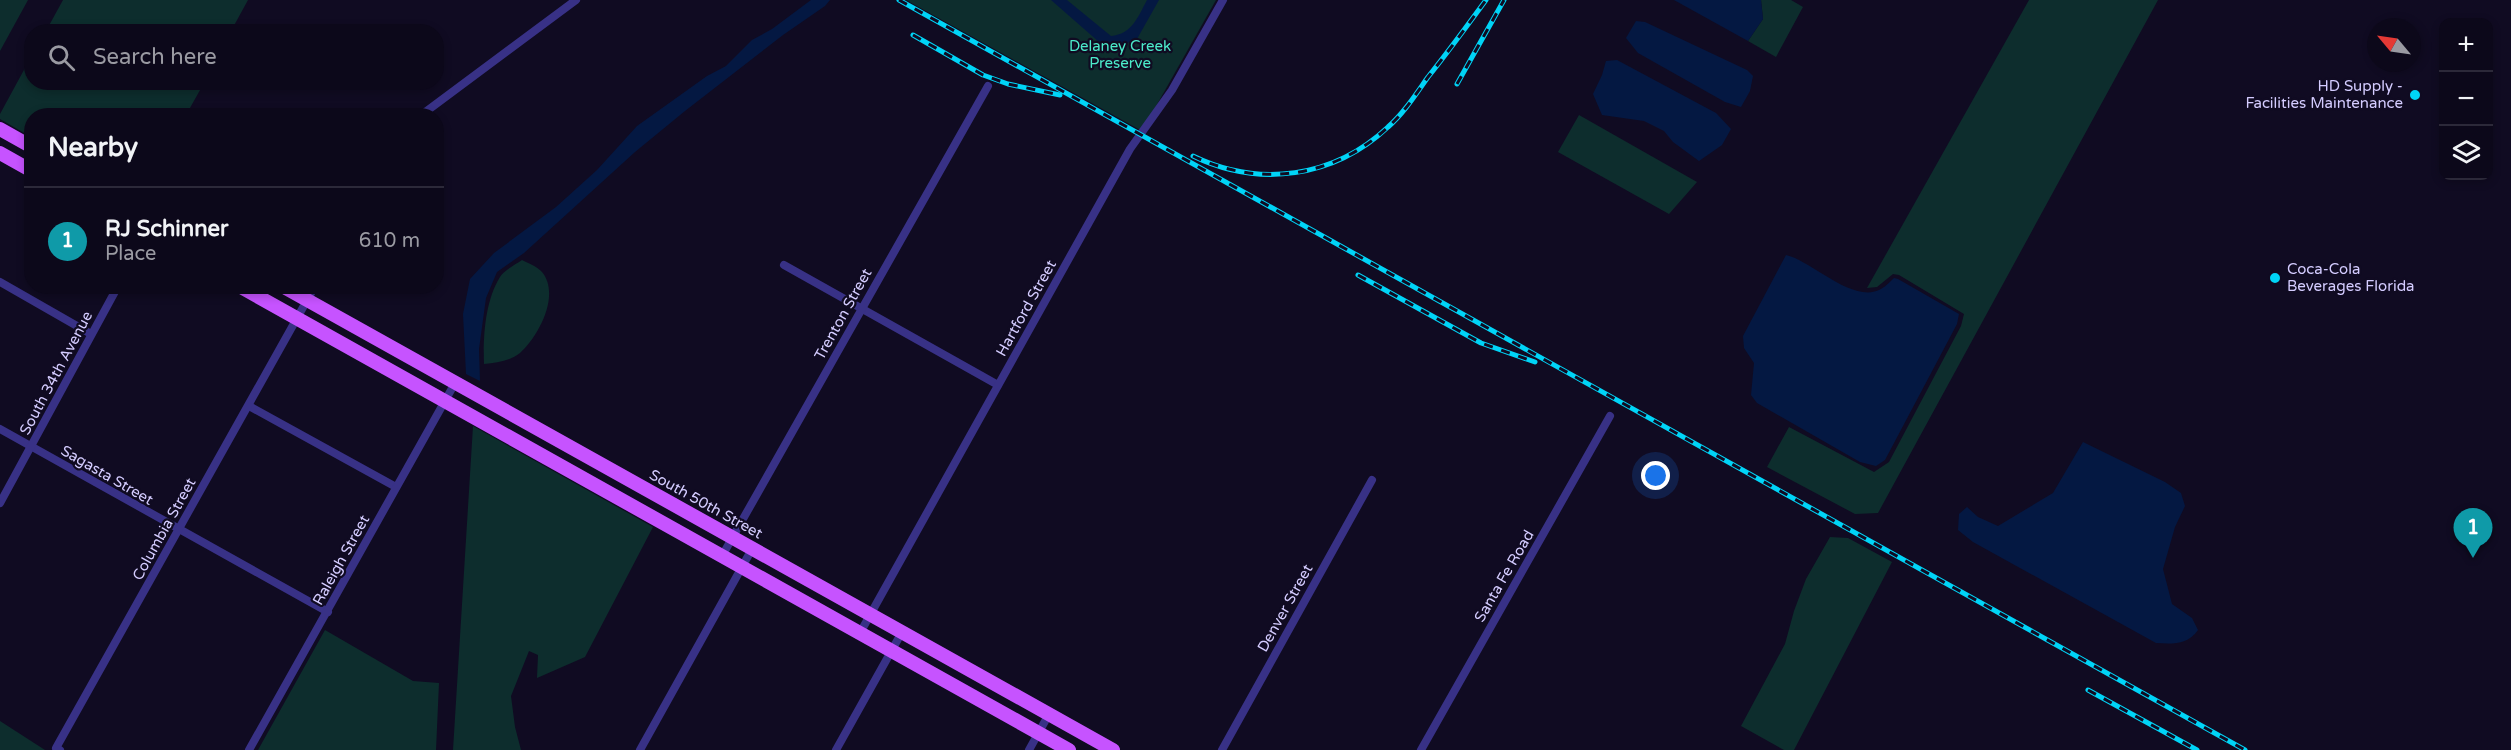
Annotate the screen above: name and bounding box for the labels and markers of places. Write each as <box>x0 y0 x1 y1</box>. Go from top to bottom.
place label: HD Supply - Facilities Maintenance <box>2245 77 2403 112</box>
marker: HD Supply - Facilities Maintenance <box>2408 88 2422 102</box>
place label: Coca-Cola Beverages Florida <box>2287 260 2415 295</box>
marker: Coca-Cola Beverages Florida <box>2268 271 2282 285</box>
pin: 1 <box>2454 508 2492 558</box>

